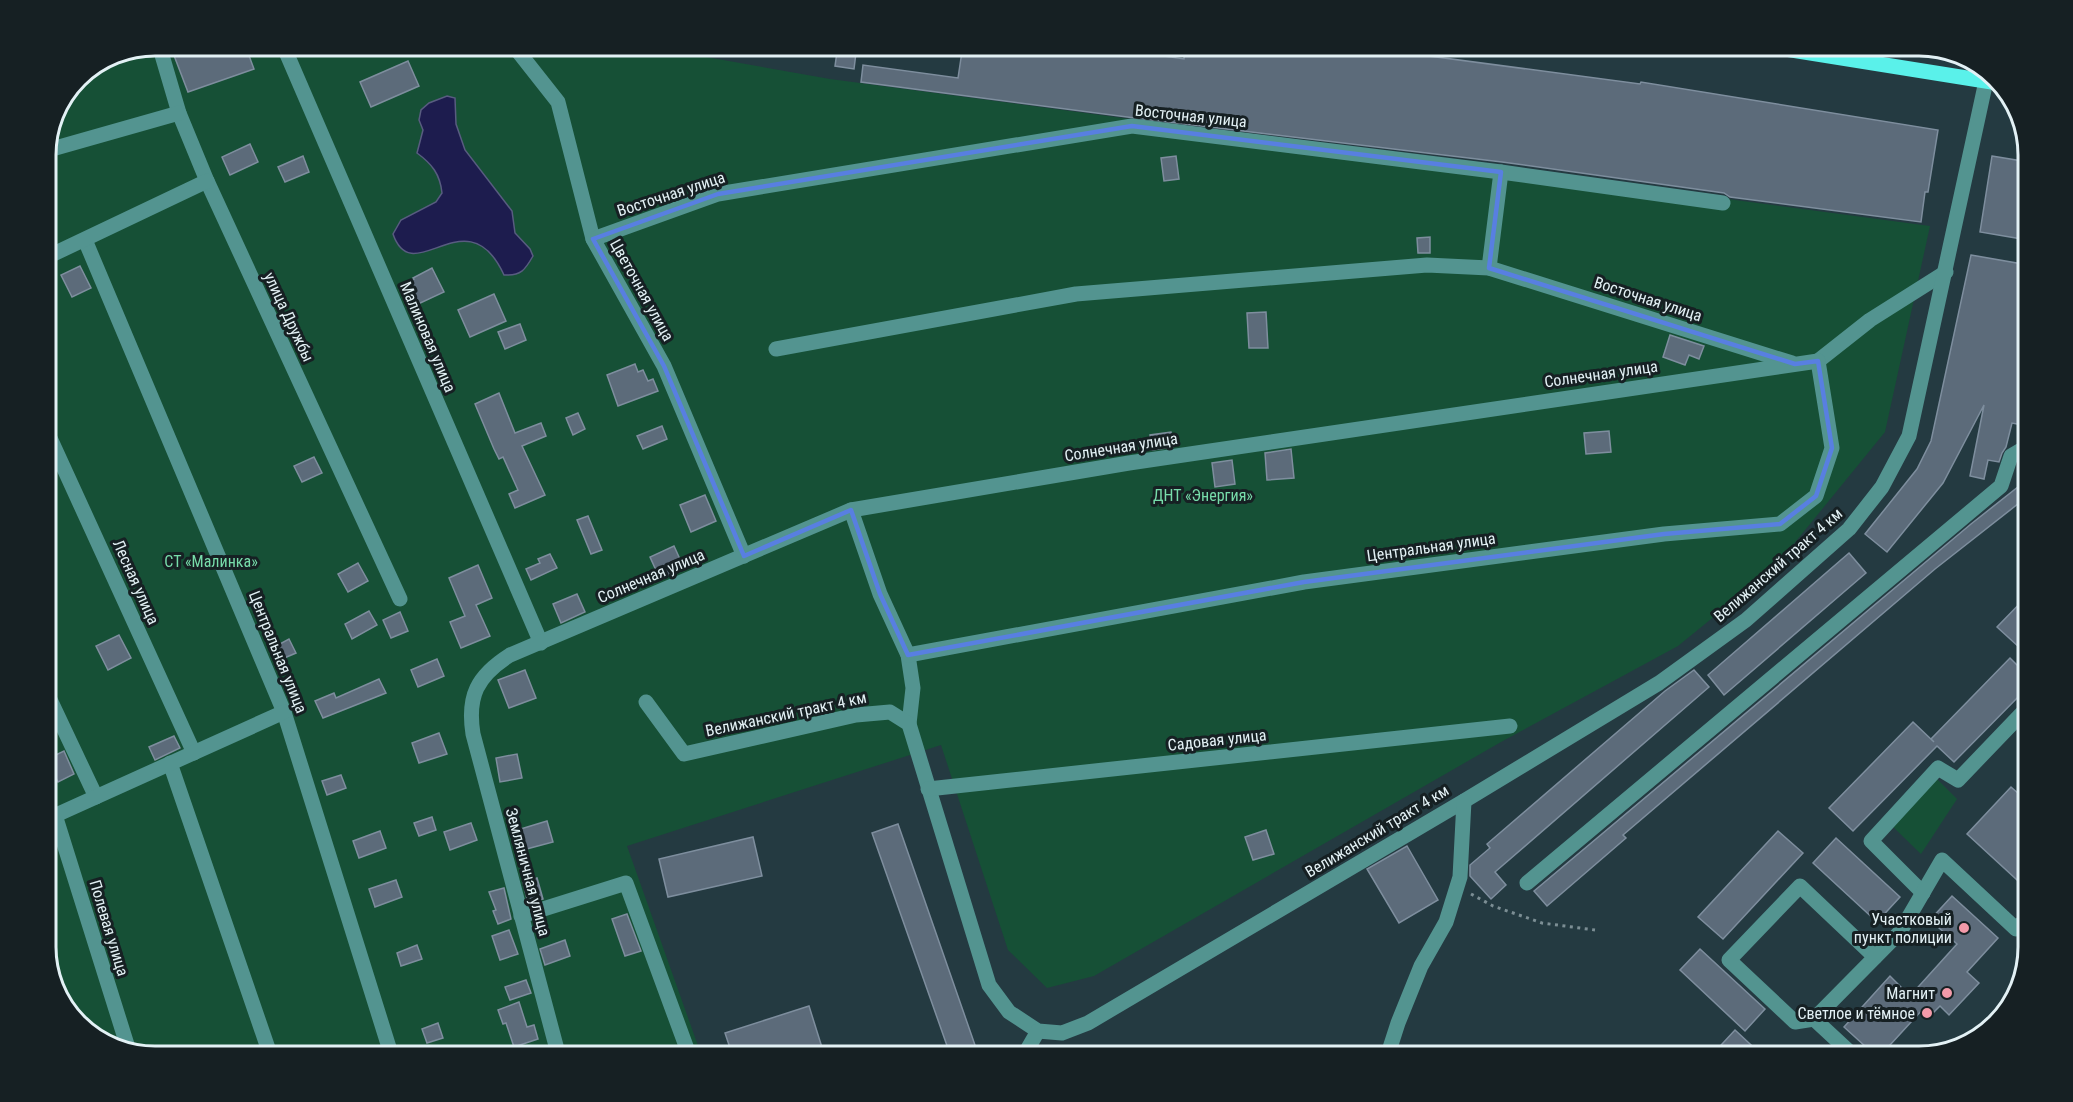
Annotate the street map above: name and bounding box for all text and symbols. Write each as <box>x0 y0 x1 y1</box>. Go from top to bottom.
street label: Восточная улица <box>1134 101 1248 131</box>
street label: Восточная улица <box>615 168 727 220</box>
street label: Цветочная улица <box>606 236 678 344</box>
street label: улица Дружбы <box>260 269 318 365</box>
street label: Восточная улица <box>1592 273 1704 325</box>
street label: Малиновая улица <box>396 279 460 395</box>
street label: Солнечная улица <box>1543 357 1659 391</box>
street label: Солнечная улица <box>1063 429 1179 465</box>
park label: ДНТ «Энергия» <box>1153 486 1253 505</box>
street label: Велижанский тракт 4 км <box>1710 504 1846 626</box>
street label: Центральная улица <box>1365 529 1497 565</box>
street label: Лесная улица <box>109 537 163 627</box>
street label: Солнечная улица <box>595 545 707 607</box>
park label: CТ «Малинка» <box>164 552 258 571</box>
street label: Центральная улица <box>245 588 311 716</box>
street label: Велижанский тракт 4 км <box>704 688 868 740</box>
street label: Садовая улица <box>1167 725 1267 755</box>
street label: Велижанский тракт 4 км <box>1302 781 1452 881</box>
street label: Земляничная улица <box>502 806 554 938</box>
street label: Полевая улица <box>85 878 133 978</box>
place label: Участковый пункт полиции <box>1854 910 1952 947</box>
marker: Участковый пункт полиции <box>1957 921 1971 935</box>
place label: Магнит <box>1886 984 1935 1003</box>
marker: Магнит <box>1940 986 1954 1000</box>
place label: Светлое и тёмное <box>1797 1004 1915 1023</box>
marker: Светлое и тёмное <box>1920 1006 1934 1020</box>

